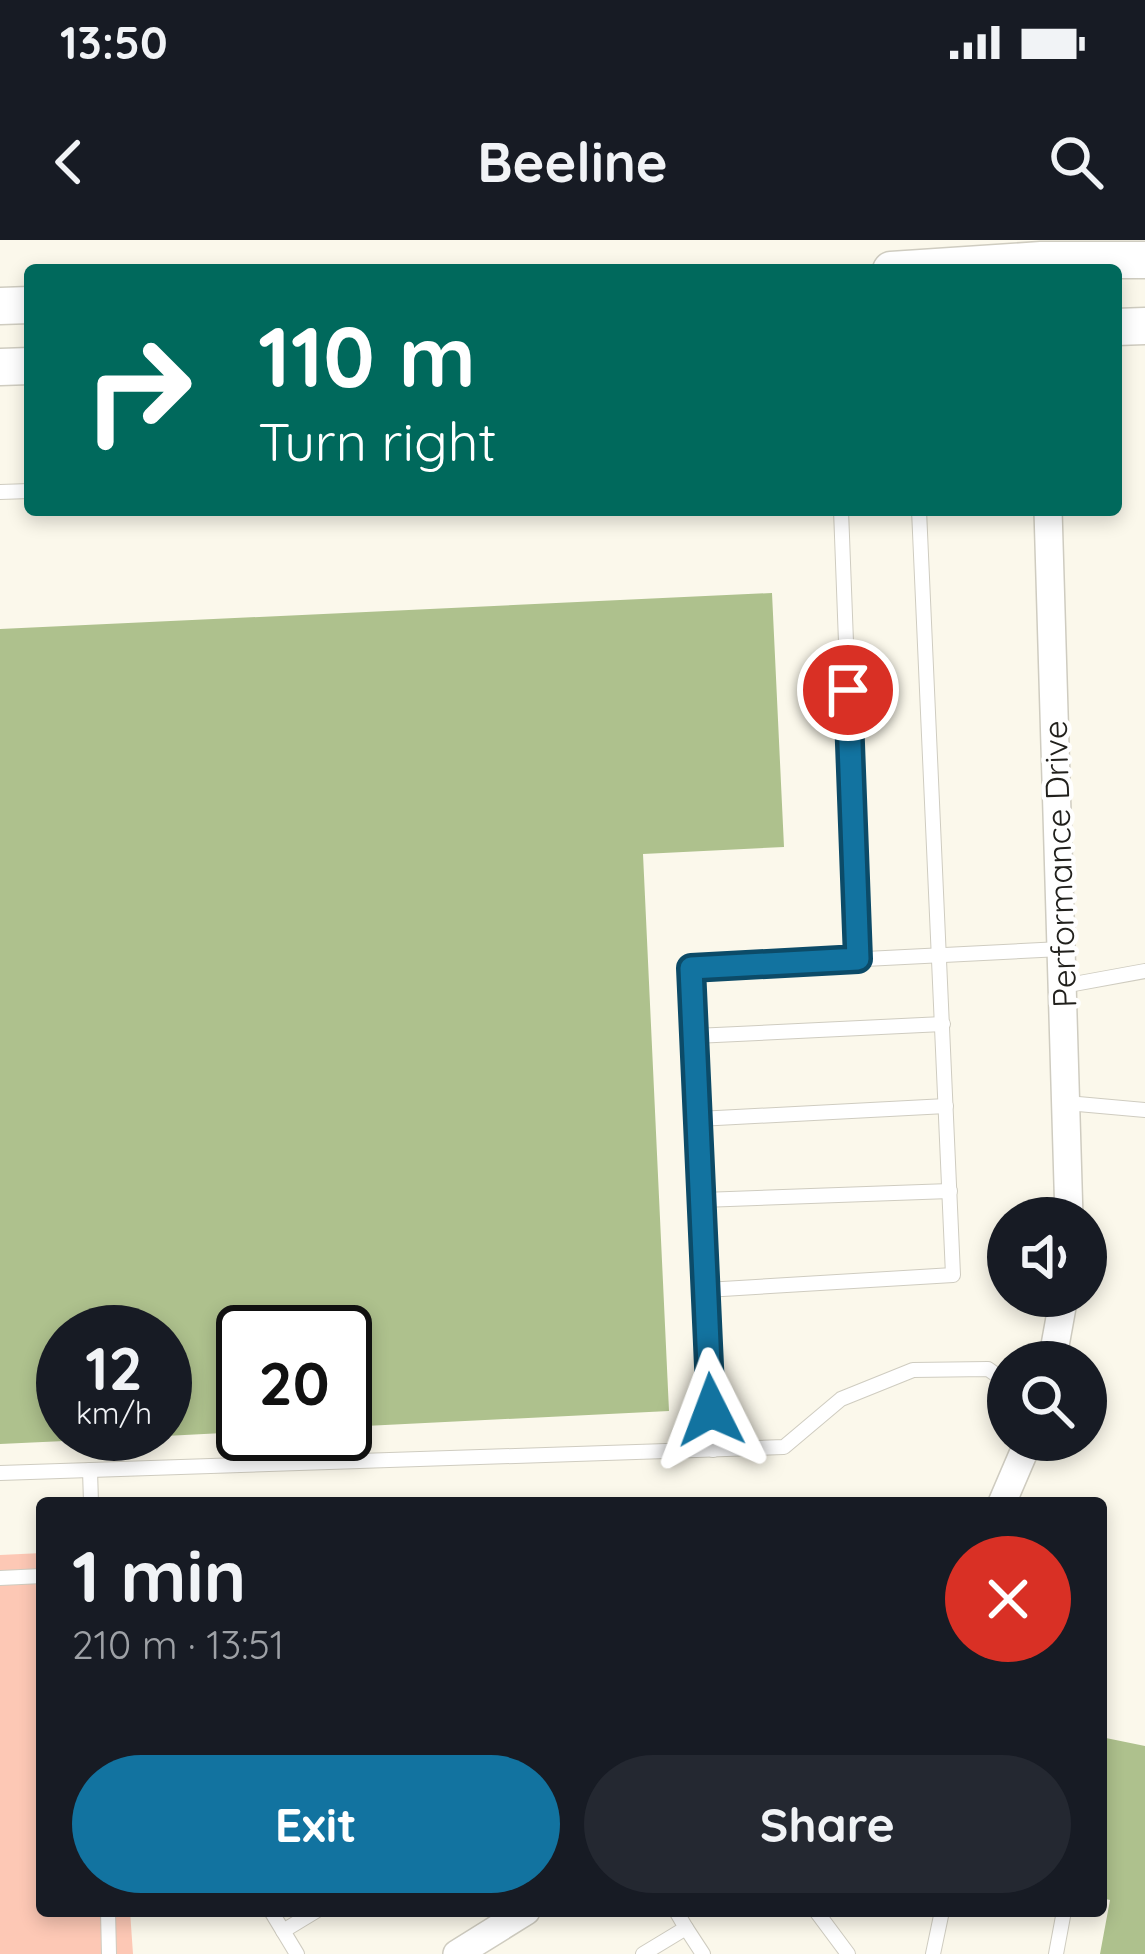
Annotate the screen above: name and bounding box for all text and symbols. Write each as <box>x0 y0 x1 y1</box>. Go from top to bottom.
text: 13:50 <box>60 14 168 70</box>
text: Beeline <box>477 128 668 196</box>
icon: back <box>36 129 102 195</box>
icon: search <box>1043 129 1109 195</box>
text: 110 m <box>258 303 476 408</box>
icon: right <box>60 312 216 468</box>
text: Turn right <box>258 407 497 475</box>
pin <box>797 639 899 741</box>
icon: arrive <box>815 657 881 723</box>
street label: Performance Drive <box>1033 720 1085 1008</box>
map controls <box>987 1197 1107 1461</box>
button: sound <box>987 1197 1107 1317</box>
speed limit sign: 20 <box>216 1305 372 1461</box>
text: 12 <box>85 1330 143 1405</box>
button: search <box>987 1341 1107 1461</box>
position arrow <box>648 1347 774 1473</box>
text: km/h <box>76 1394 152 1432</box>
text: 1 min <box>72 1530 246 1620</box>
button: close <box>945 1536 1071 1662</box>
text: 210 m · 13:51 <box>72 1620 284 1669</box>
button: Exit <box>72 1755 560 1893</box>
button: Share <box>584 1755 1071 1893</box>

